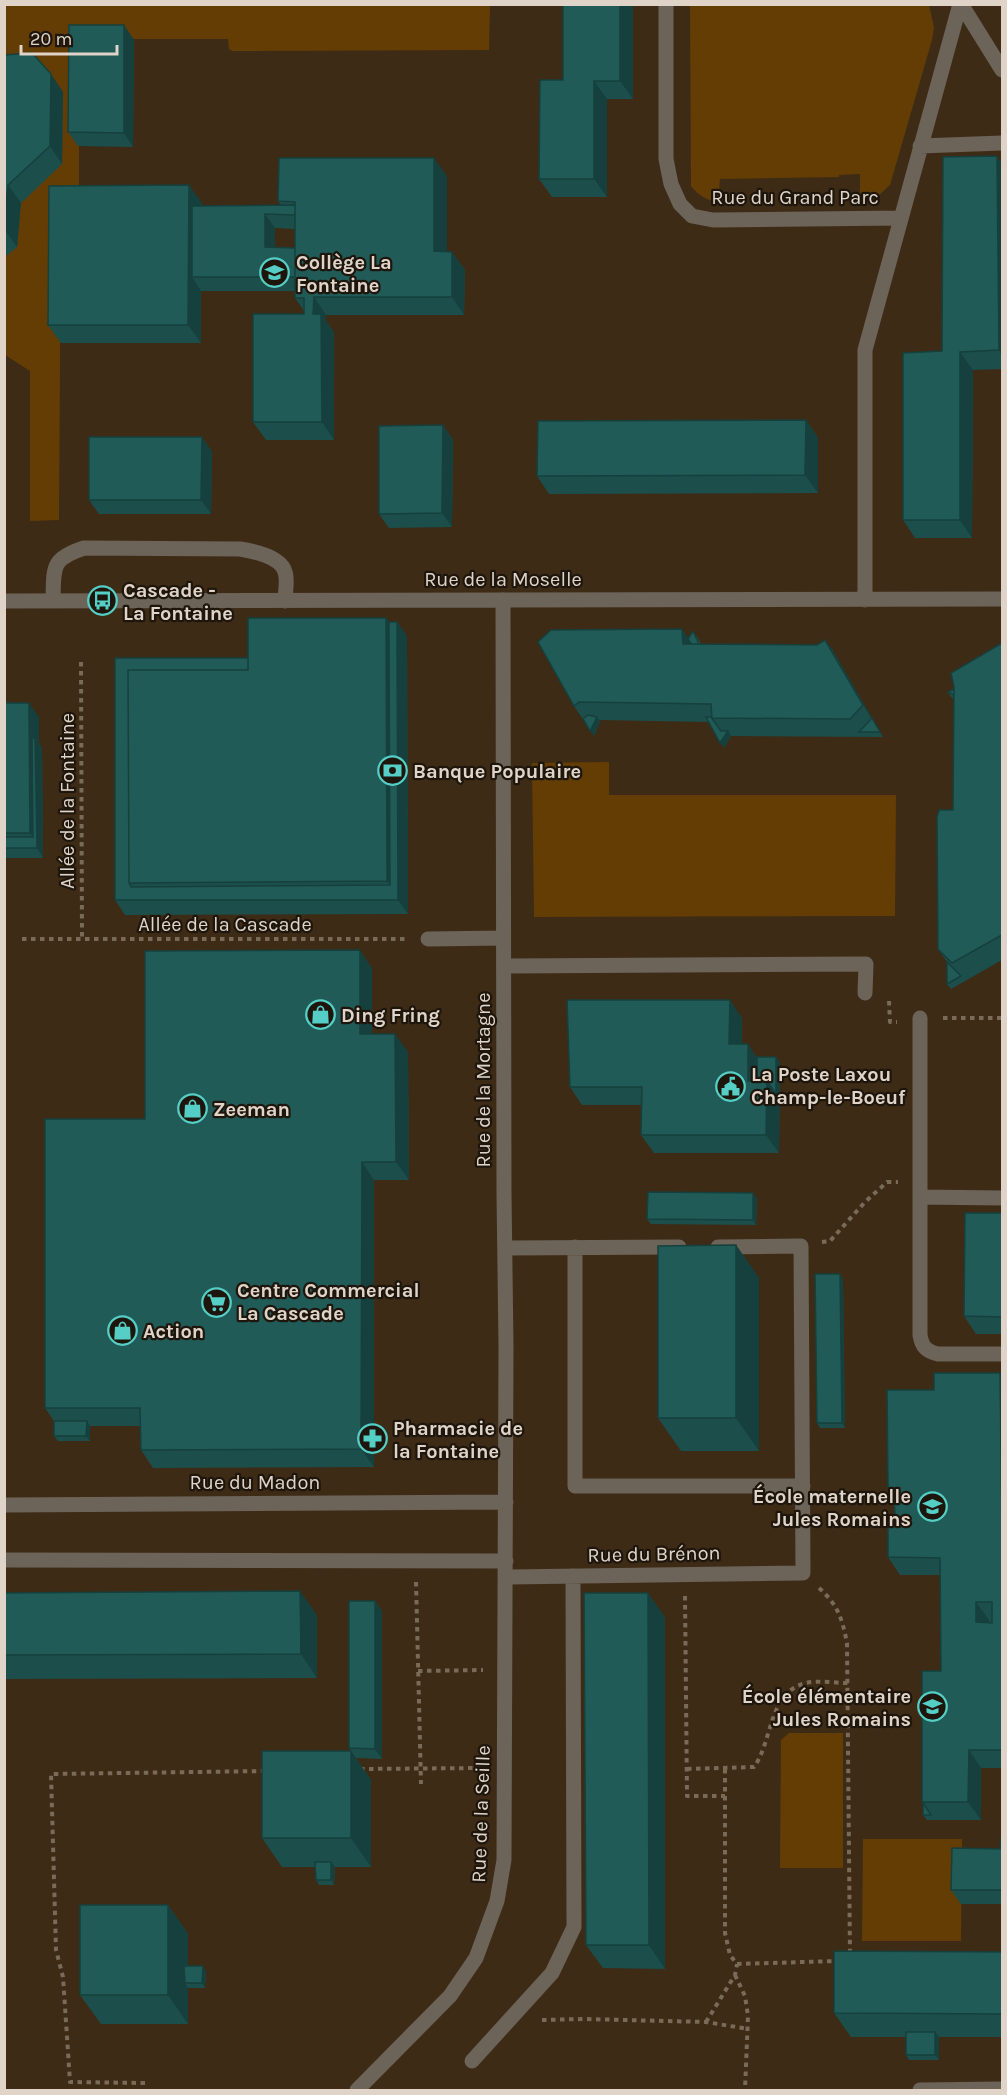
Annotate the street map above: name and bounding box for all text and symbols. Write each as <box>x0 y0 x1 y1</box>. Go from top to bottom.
scale bar <box>21 18 117 56</box>
text: 20 m <box>30 28 72 50</box>
street label: Rue du Grand Parc <box>711 186 879 209</box>
place label: Collège La Fontaine <box>296 251 392 297</box>
school or university icon: Collège La Fontaine <box>259 257 291 289</box>
street label: Rue de la Moselle <box>424 568 582 591</box>
place label: Cascade - La Fontaine <box>123 579 233 625</box>
bus stop icon: Cascade - La Fontaine <box>86 585 118 617</box>
street label: Allée de la Fontaine <box>56 713 79 889</box>
bank icon: Banque Populaire <box>376 755 408 787</box>
place label: Banque Populaire <box>413 760 581 783</box>
street label: Allée de la Cascade <box>138 913 312 936</box>
street label: Rue de la Mortagne <box>472 993 495 1167</box>
shop icon: Ding Fring <box>304 999 336 1031</box>
place label: Ding Fring <box>341 1004 440 1027</box>
place label: La Poste Laxou Champ-le-Boeuf <box>751 1063 906 1109</box>
public building icon: La Poste Laxou Champ-le-Boeuf <box>714 1070 746 1102</box>
shop icon: Zeeman <box>176 1093 208 1125</box>
place label: Zeeman <box>213 1098 290 1121</box>
place label: Centre Commercial La Cascade <box>237 1279 419 1325</box>
supermarket icon: Centre Commercial La Cascade <box>200 1286 232 1318</box>
shop icon: Action <box>106 1315 138 1347</box>
place label: Action <box>143 1320 204 1343</box>
place label: Pharmacie de la Fontaine <box>393 1417 523 1463</box>
pharmacy icon: Pharmacie de la Fontaine <box>356 1423 388 1455</box>
street label: Rue du Madon <box>190 1471 320 1494</box>
place label: École maternelle Jules Romains <box>753 1483 911 1531</box>
school or university icon: École maternelle Jules Romains <box>916 1491 948 1523</box>
street label: Rue du Brénon <box>587 1541 721 1567</box>
place label: École élémentaire Jules Romains <box>742 1683 911 1731</box>
school or university icon: École élémentaire Jules Romains <box>916 1691 948 1723</box>
street label: Rue de la Seille <box>467 1745 495 1883</box>

